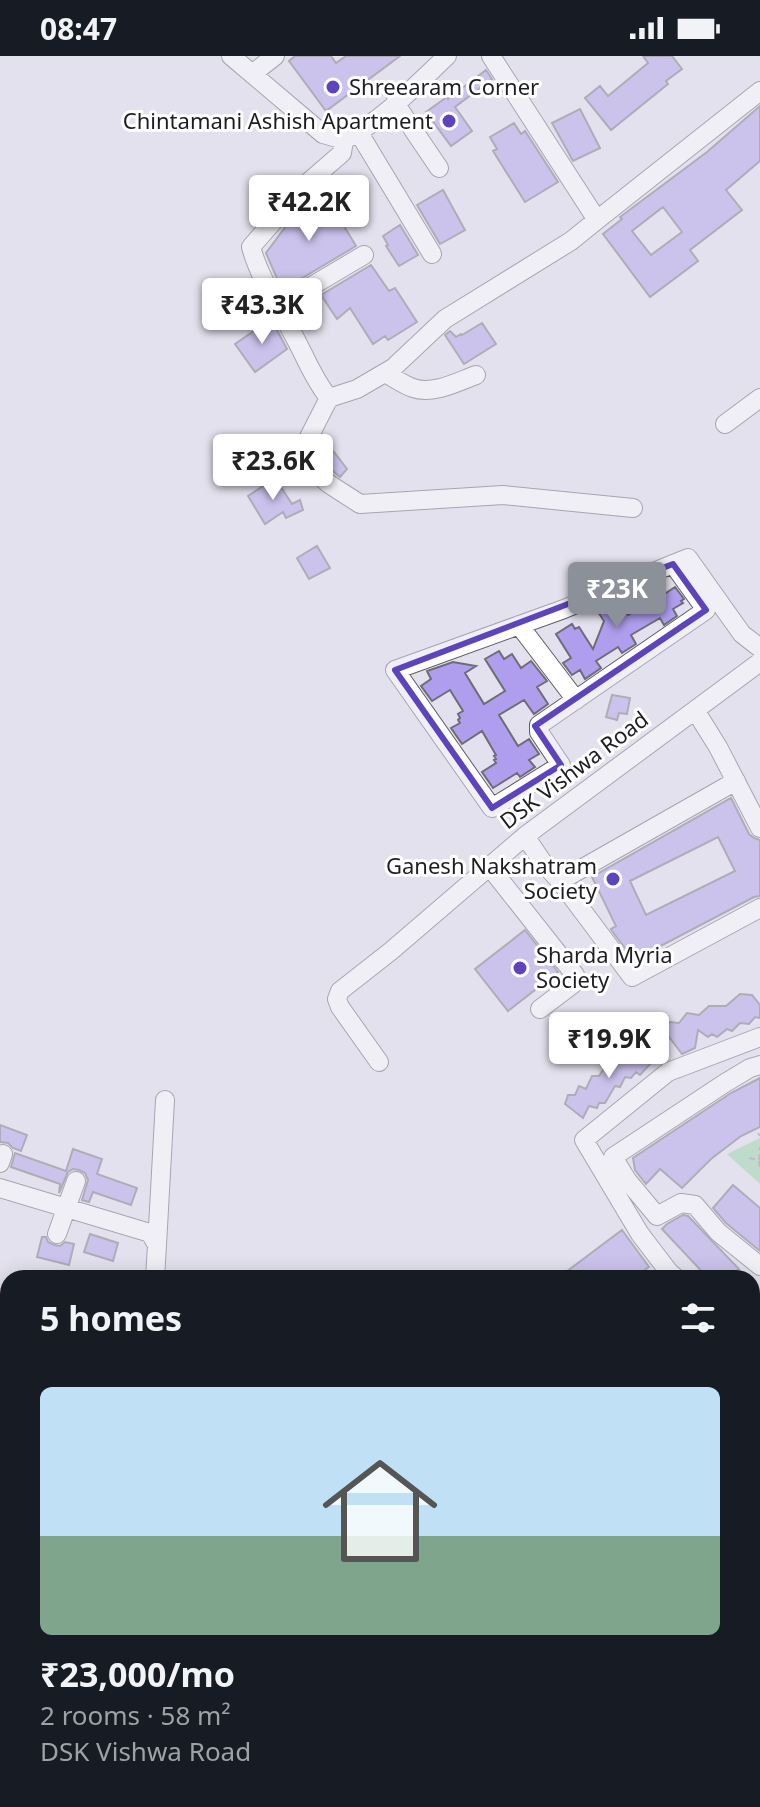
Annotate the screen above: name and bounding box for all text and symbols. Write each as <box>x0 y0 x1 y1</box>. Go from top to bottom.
text: 08:47 <box>40 8 117 49</box>
place label: Shreearam Corner <box>349 71 539 101</box>
marker: Shreearam Corner <box>324 78 342 96</box>
place label: Chintamani Ashish Apartment <box>123 105 433 135</box>
marker: Chintamani Ashish Apartment <box>440 112 458 130</box>
pin: ₹42.2K <box>244 175 374 243</box>
text: ₹42.2K <box>267 183 351 219</box>
pin: ₹43.3K <box>197 278 327 346</box>
text: ₹43.3K <box>220 286 304 322</box>
pin: ₹23.6K <box>208 434 338 502</box>
text: ₹23.6K <box>231 442 315 478</box>
pin: ₹23K <box>570 562 664 630</box>
text: ₹23K <box>586 570 648 606</box>
street label: DSK Vishwa Road <box>493 703 654 835</box>
place label: Ganesh Nakshatram Society <box>386 850 598 905</box>
marker: Ganesh Nakshatram Society <box>604 870 622 888</box>
place label: Sharda Myria Society <box>536 939 673 994</box>
marker: Sharda Myria Society <box>511 959 529 977</box>
pin: ₹19.9K <box>544 1012 674 1080</box>
text: ₹19.9K <box>567 1020 651 1056</box>
text: 5 homes <box>40 1295 182 1341</box>
icon: filters <box>676 1296 720 1340</box>
icon: home <box>308 1439 452 1583</box>
text: ₹23,000/mo <box>40 1651 235 1697</box>
text: 2 rooms · 58 m² <box>40 1697 230 1733</box>
text: DSK Vishwa Road <box>40 1733 251 1769</box>

